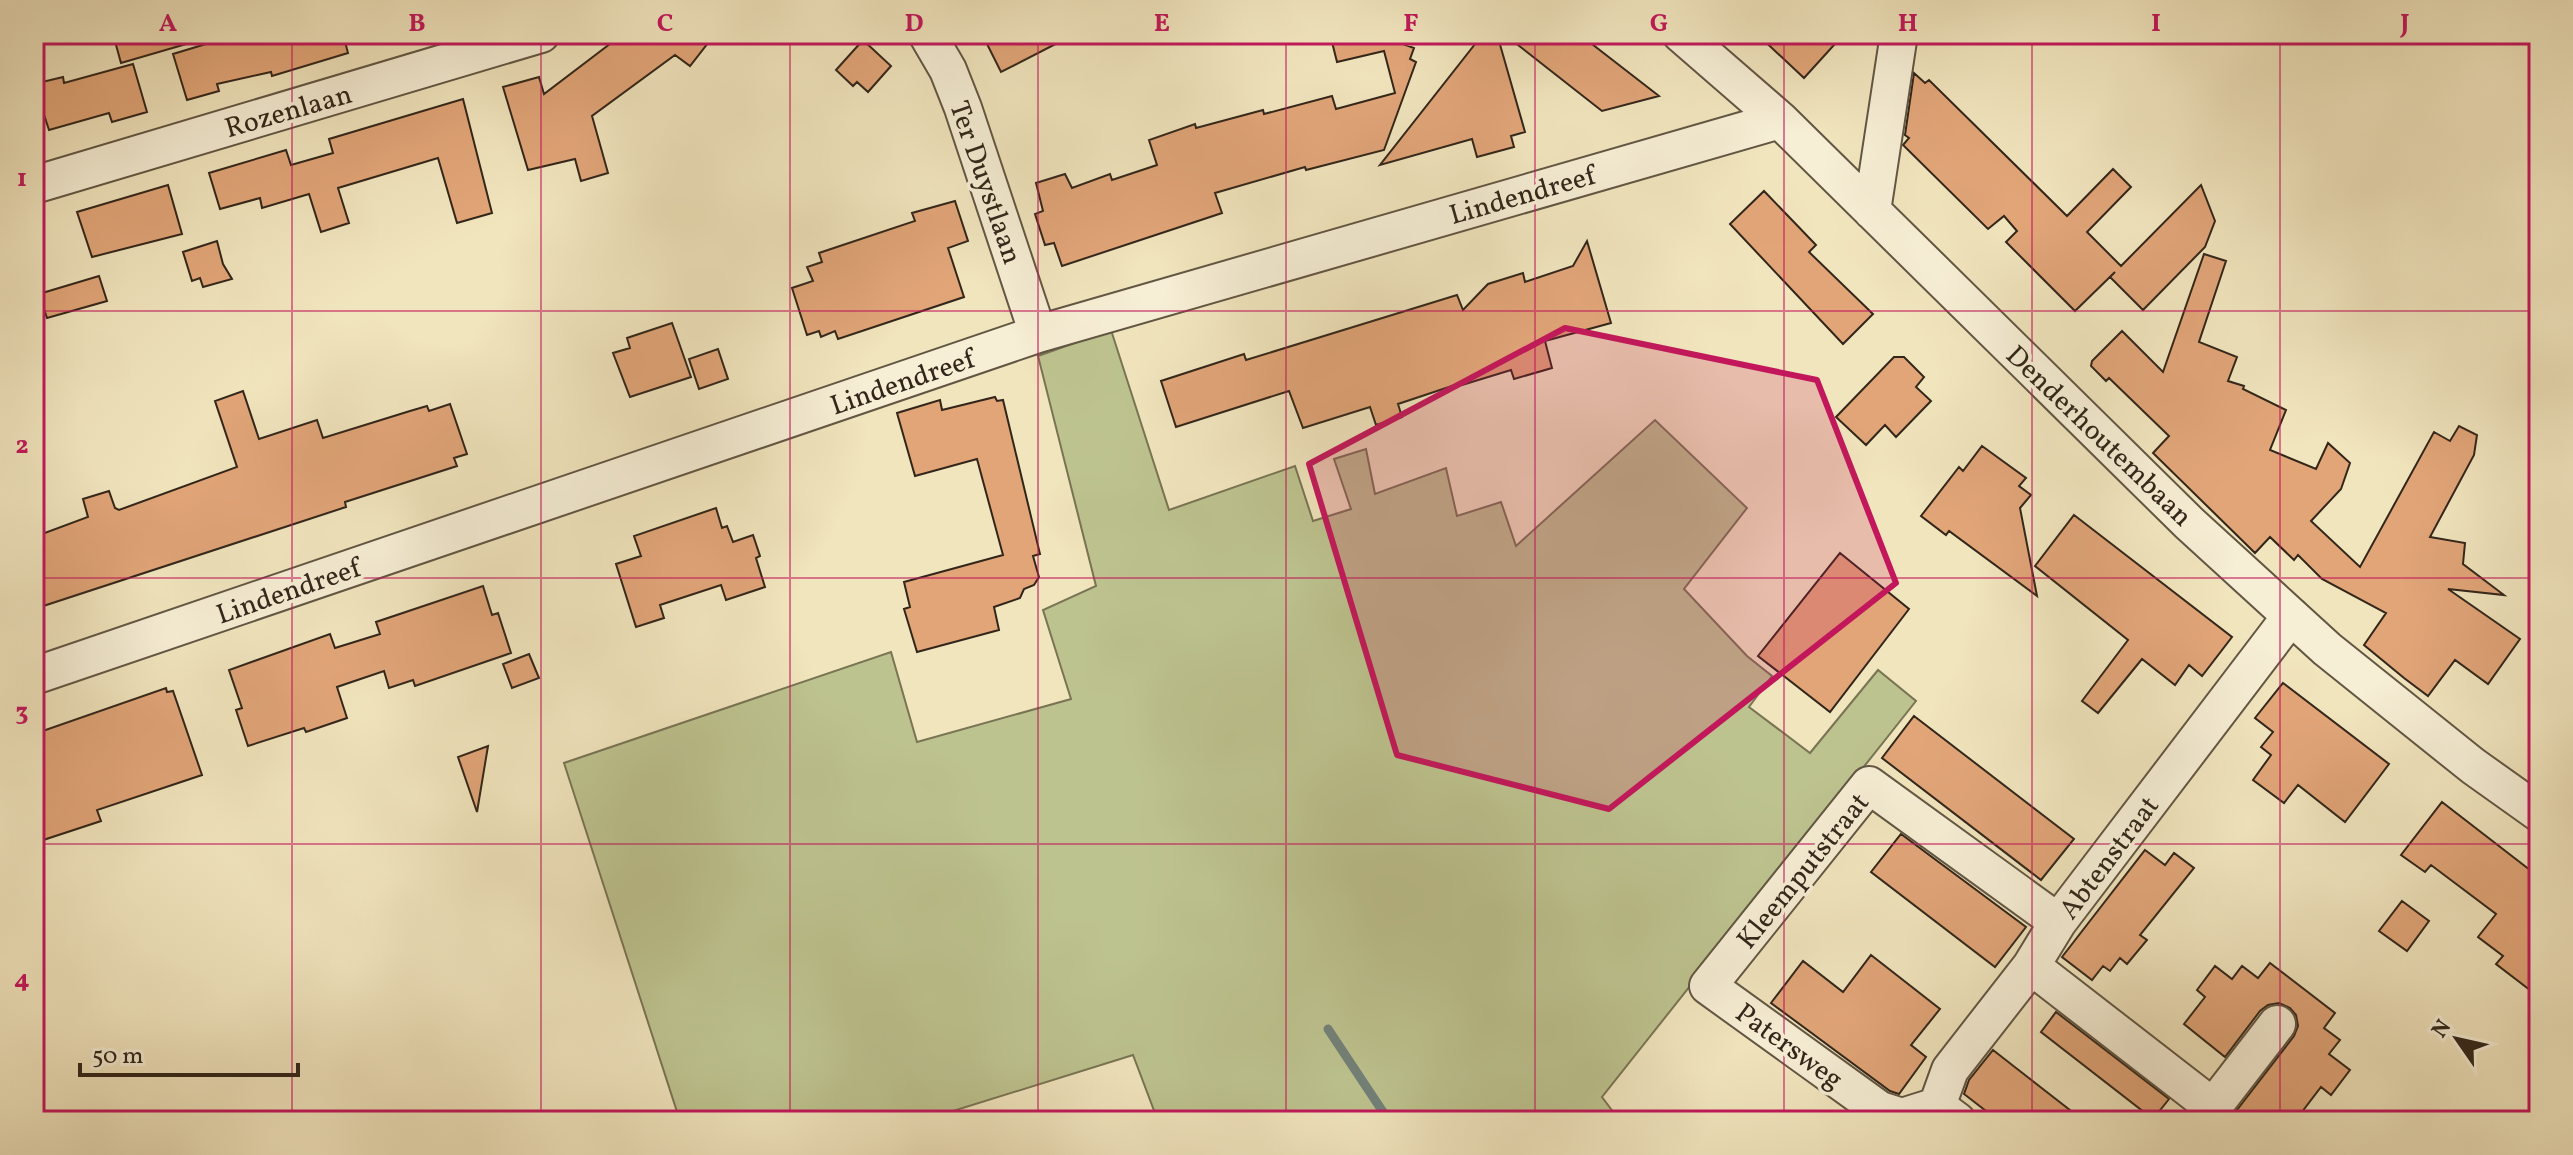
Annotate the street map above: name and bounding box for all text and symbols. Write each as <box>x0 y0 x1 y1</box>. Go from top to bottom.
text: A <box>159 6 178 42</box>
text: B <box>408 6 426 42</box>
text: C <box>657 6 673 42</box>
text: D <box>904 6 924 42</box>
text: E <box>1154 6 1170 42</box>
text: F <box>1403 6 1419 42</box>
text: G <box>1650 6 1668 42</box>
text: H <box>1898 6 1918 42</box>
text: I <box>2151 6 2161 42</box>
text: J <box>2399 6 2410 42</box>
street label: Rozenlaan <box>221 76 357 149</box>
street label: Ter Duystlaan <box>938 96 1031 270</box>
street label: Lindendreef <box>1445 156 1603 236</box>
text: 1 <box>17 161 27 197</box>
street label: Denderhoutembaan <box>1996 337 2200 536</box>
street label: Lindendreef <box>825 340 982 426</box>
text: 2 <box>15 428 29 464</box>
street label: Lindendreef <box>211 549 368 635</box>
text: 3 <box>15 695 29 731</box>
street label: Kleemputstraat <box>1729 785 1879 958</box>
street label: Abtenstraat <box>2051 789 2169 928</box>
text: 4 <box>14 962 30 998</box>
street label: Patersweg <box>1727 995 1850 1099</box>
north arrow <box>2417 999 2497 1079</box>
text: N <box>2425 1014 2460 1045</box>
scale bar <box>80 1027 298 1077</box>
text: 50 m <box>92 1040 144 1074</box>

